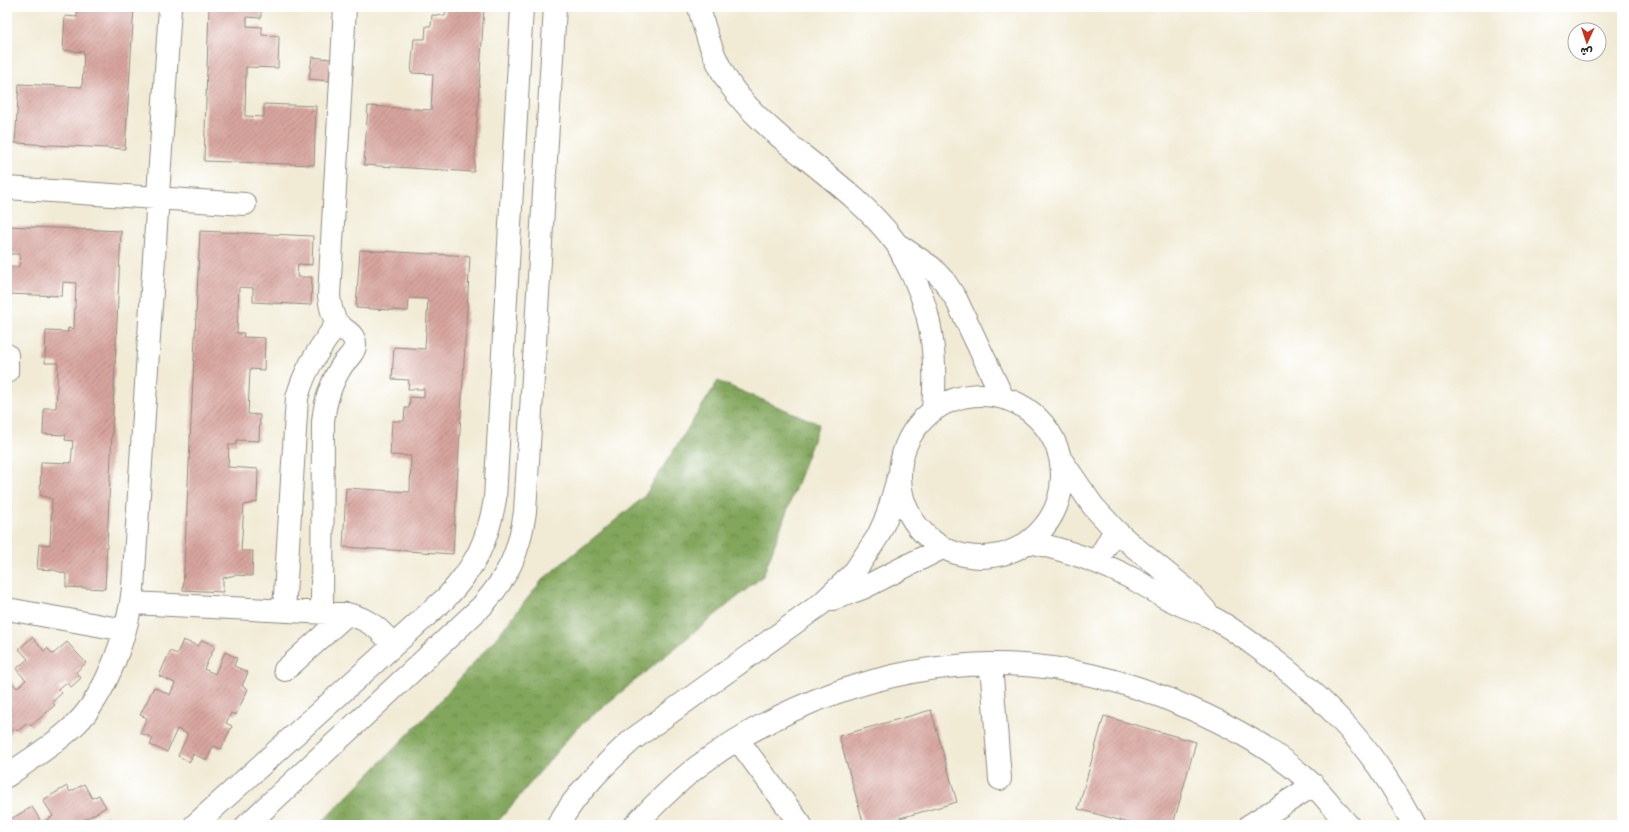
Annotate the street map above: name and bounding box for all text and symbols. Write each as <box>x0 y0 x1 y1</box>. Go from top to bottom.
north arrow <box>1567 22 1607 62</box>
text: ش <box>1580 45 1593 59</box>

